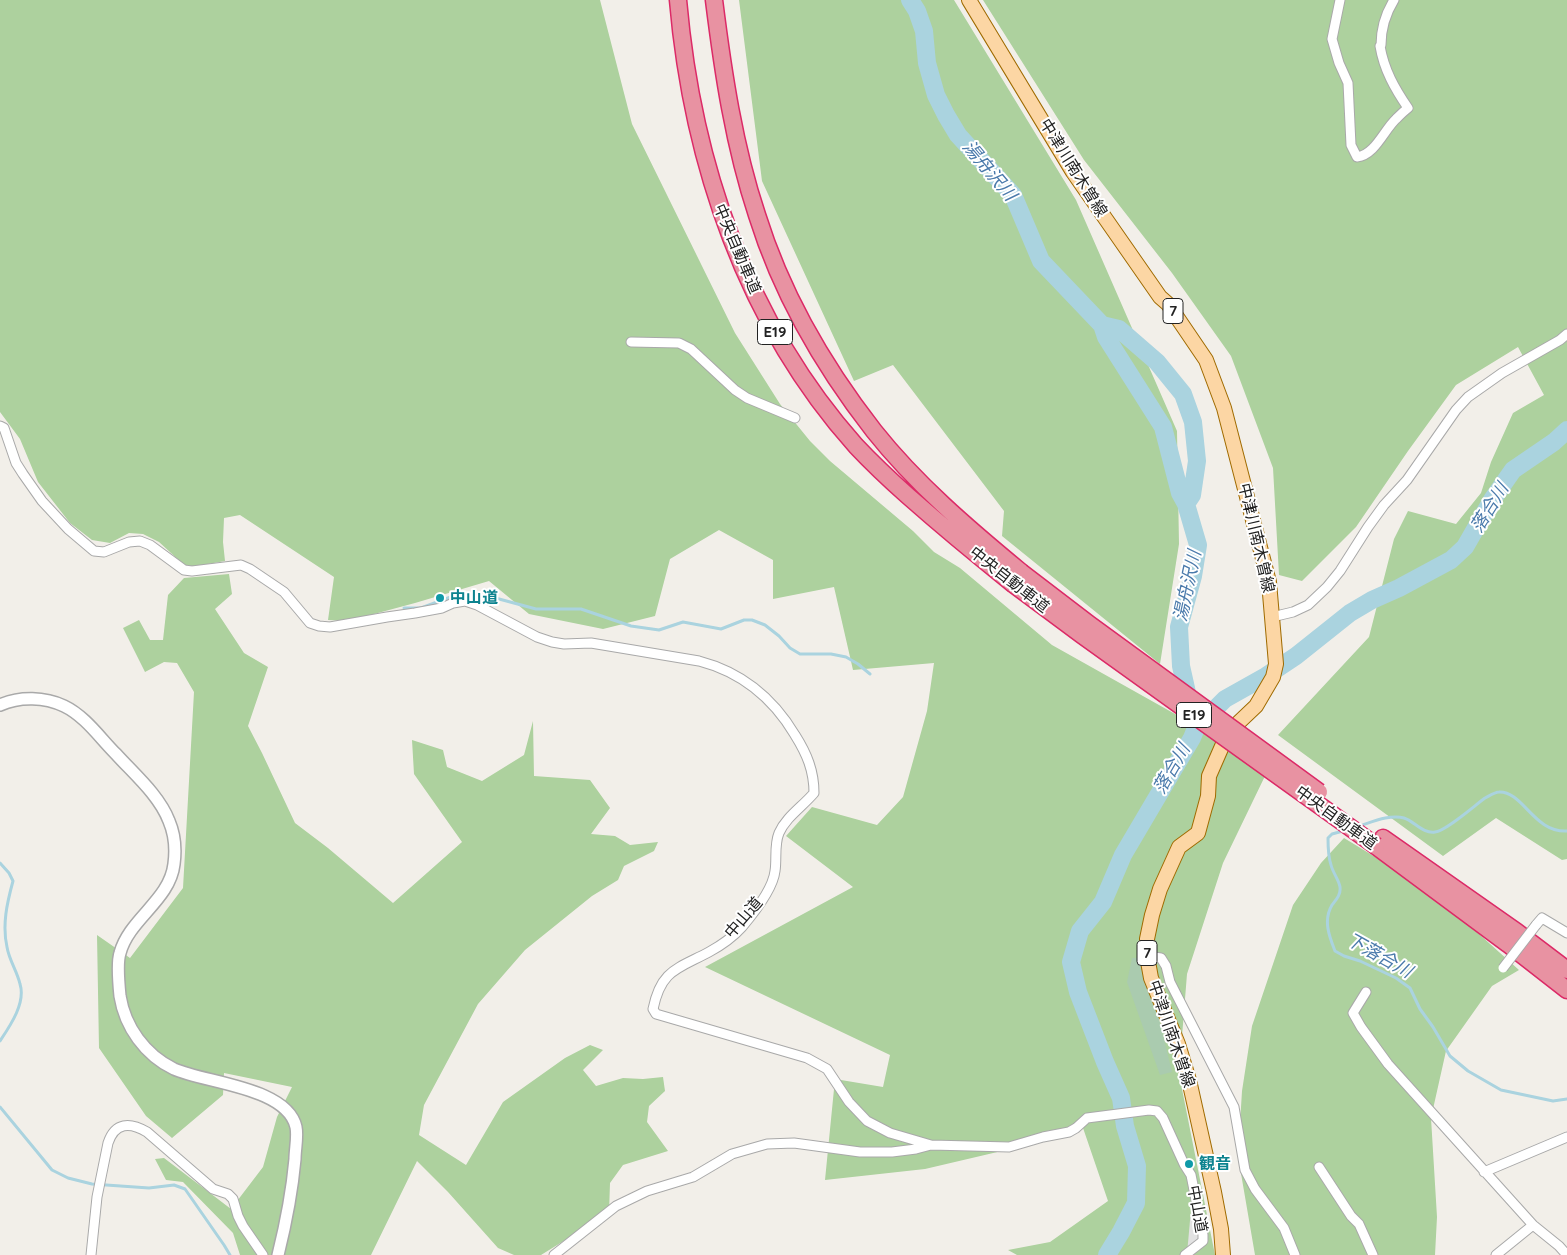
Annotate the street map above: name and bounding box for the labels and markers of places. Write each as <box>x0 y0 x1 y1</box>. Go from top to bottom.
place label: 中山道 <box>450 588 498 608</box>
marker: 中山道 <box>434 592 446 604</box>
place label: 観音 <box>1199 1154 1231 1174</box>
marker: 観音 <box>1183 1158 1195 1170</box>

